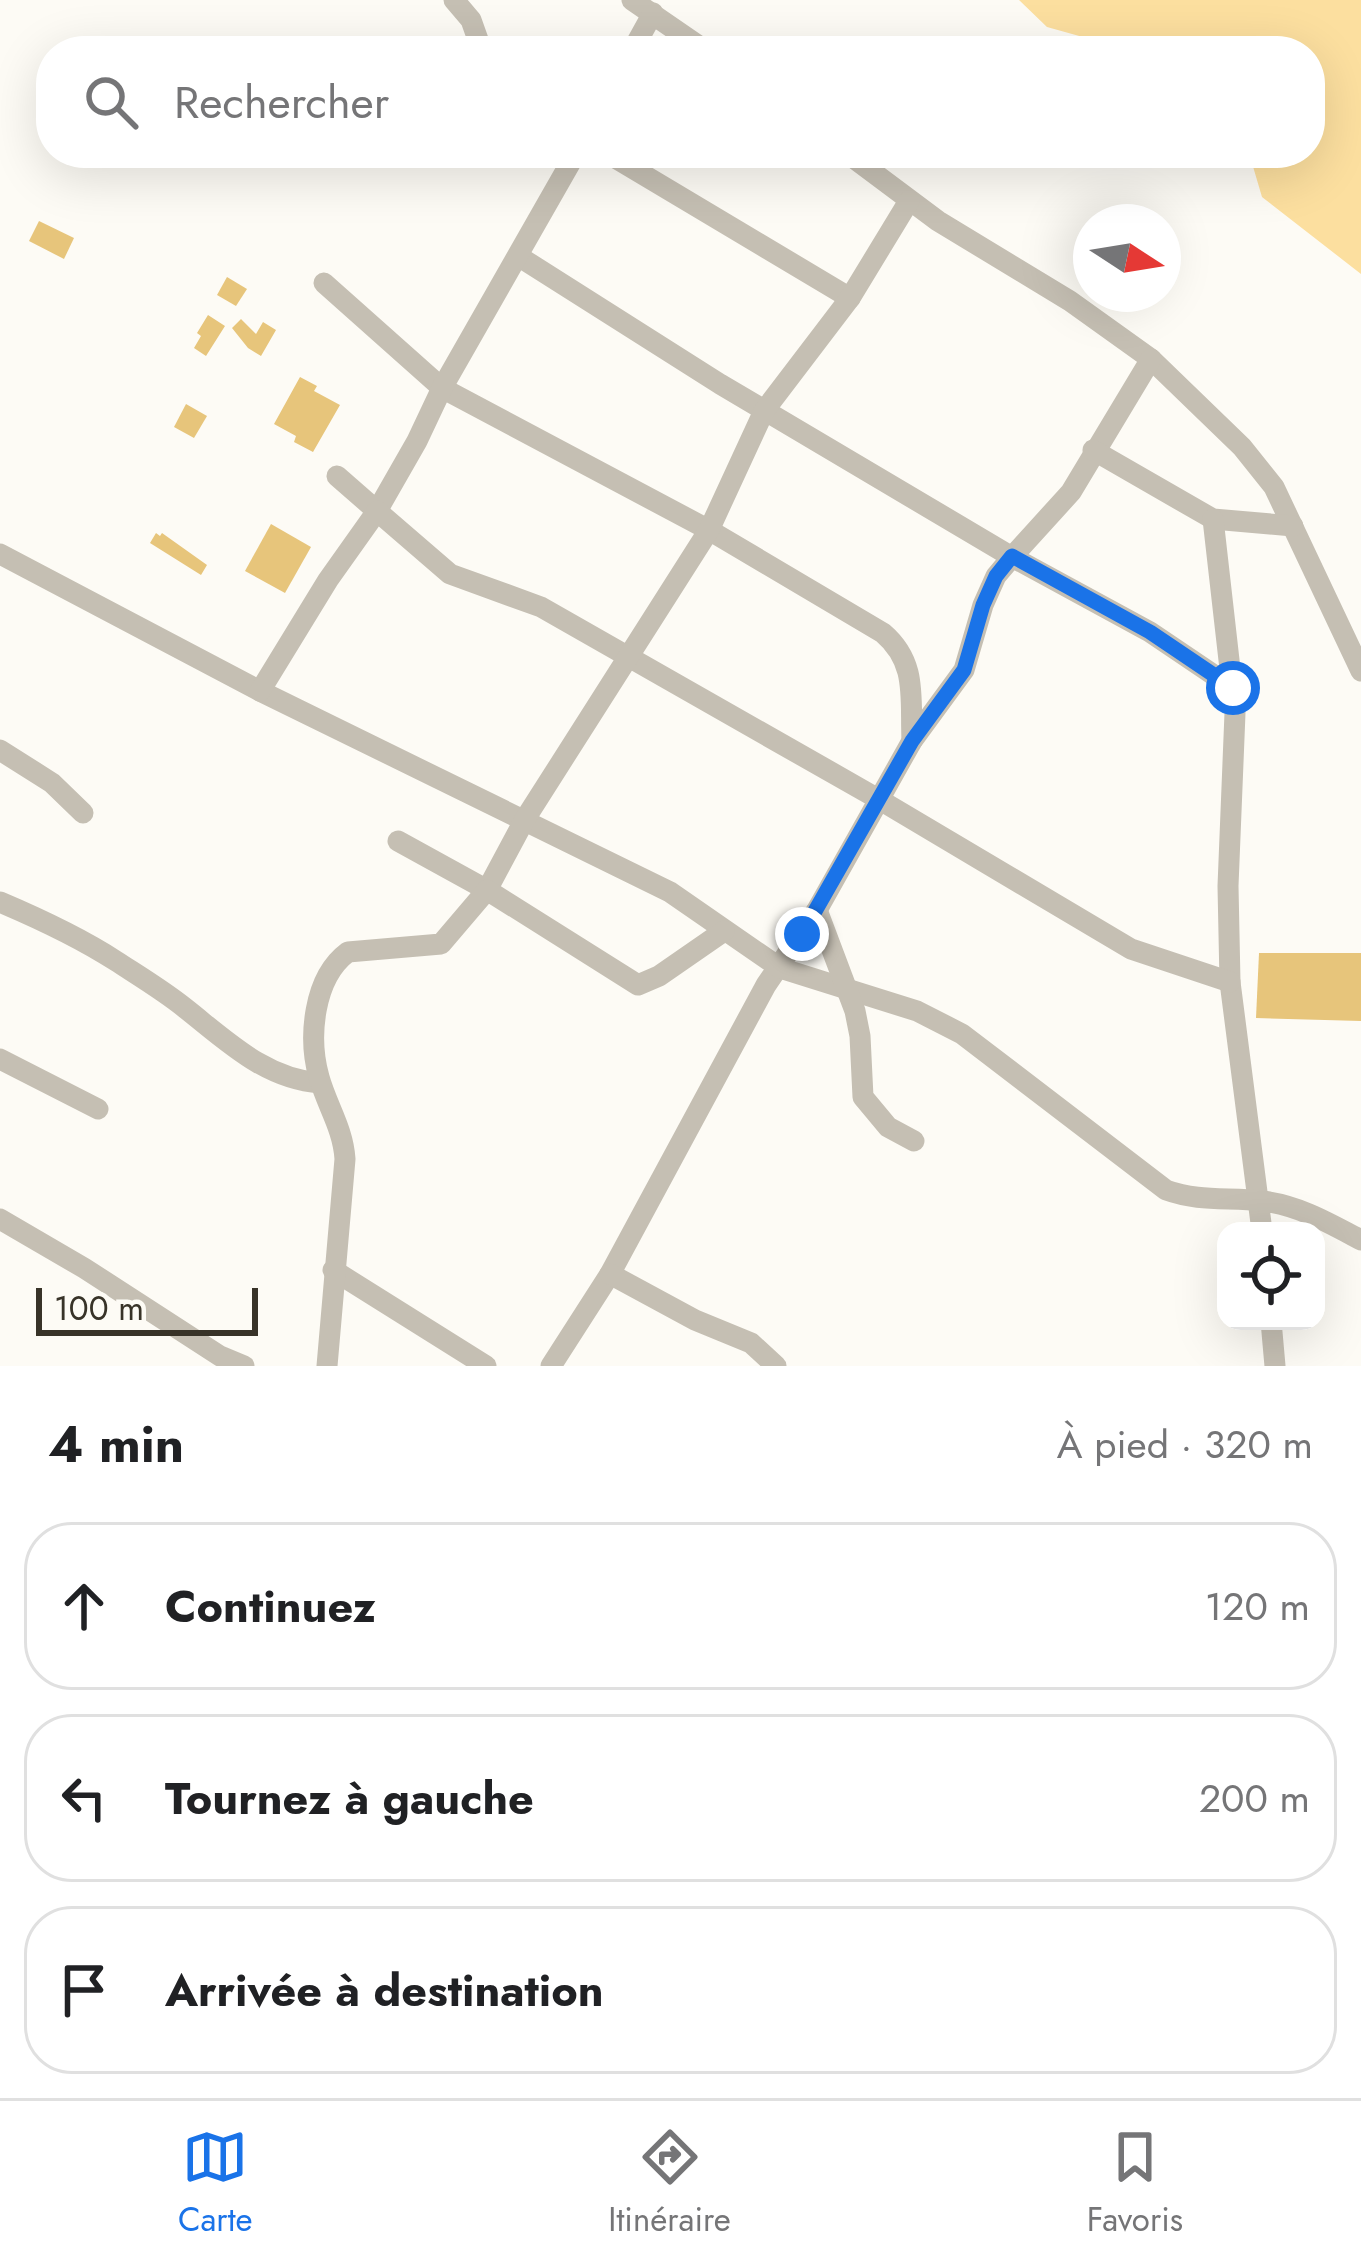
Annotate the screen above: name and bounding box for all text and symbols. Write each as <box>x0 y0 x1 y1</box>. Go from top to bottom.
search box <box>36 36 1325 168</box>
icon: search <box>78 69 144 135</box>
text: Rechercher <box>174 70 389 135</box>
north arrow <box>1073 204 1181 312</box>
route start <box>1206 661 1260 715</box>
route end <box>775 907 829 961</box>
map controls <box>1217 1222 1325 1330</box>
button: locate <box>1217 1222 1325 1330</box>
scale bar <box>36 1282 258 1335</box>
text: 100 m <box>54 1285 144 1332</box>
text: 4 min <box>48 1407 184 1481</box>
text: À pied · 320 m <box>1057 1416 1313 1473</box>
icon: ahead <box>51 1573 117 1639</box>
text: Continuez <box>165 1574 376 1639</box>
text: 120 m <box>1205 1578 1310 1635</box>
icon: left <box>51 1765 117 1831</box>
text: Tournez à gauche <box>165 1766 534 1831</box>
text: 200 m <box>1199 1770 1310 1827</box>
icon: arrive <box>51 1957 117 2023</box>
text: Arrivée à destination <box>165 1958 604 2023</box>
tab: Carte <box>178 2124 253 2243</box>
tab: Itinéraire <box>608 2124 731 2243</box>
tab: Favoris <box>1087 2124 1183 2243</box>

